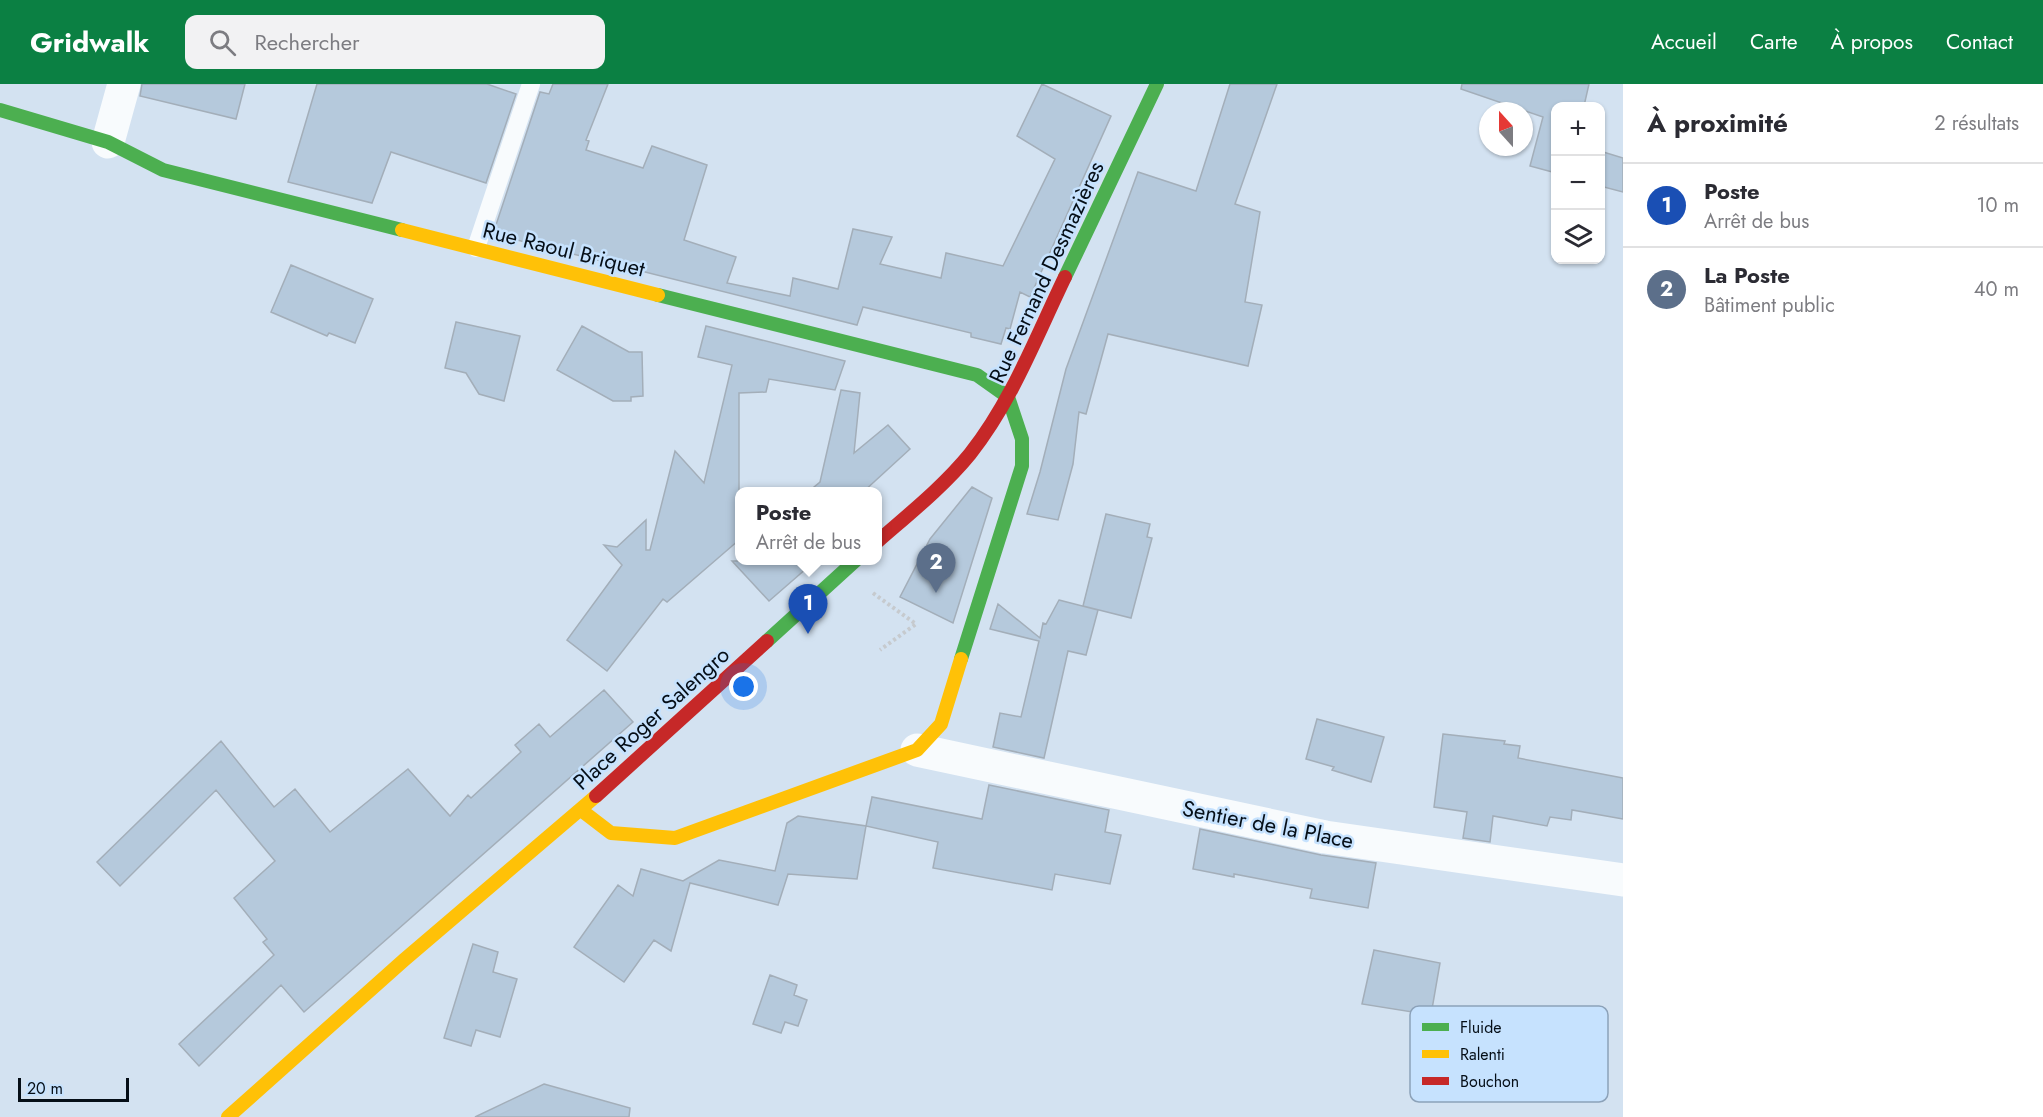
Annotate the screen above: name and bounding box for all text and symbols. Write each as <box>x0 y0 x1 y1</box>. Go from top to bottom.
search box <box>185 15 605 69</box>
text: Gridwalk <box>30 22 149 63</box>
icon: search <box>206 26 239 59</box>
text: Rechercher <box>254 26 360 58</box>
text: Accueil <box>1651 27 1717 57</box>
text: Carte <box>1750 27 1798 57</box>
text: À propos <box>1831 27 1913 57</box>
text: Contact <box>1946 27 2013 57</box>
north arrow <box>1479 102 1533 156</box>
map controls <box>1551 102 1605 264</box>
button: + <box>1551 102 1605 156</box>
text: À proximité <box>1647 104 1788 142</box>
text: 2 résultats <box>1934 109 2019 138</box>
street label: Rue Fernand Desmazières <box>981 156 1112 388</box>
button: − <box>1551 156 1605 210</box>
text: Poste <box>1704 175 1760 207</box>
text: 1 <box>1661 191 1672 220</box>
text: 10 m <box>1976 191 2019 220</box>
text: Arrêt de bus <box>1704 207 1809 236</box>
button: layers <box>1551 210 1605 264</box>
street label: Rue Raoul Briquet <box>480 213 649 285</box>
text: La Poste <box>1704 259 1790 291</box>
text: 2 <box>1660 275 1673 304</box>
text: 40 m <box>1974 275 2019 304</box>
text: Bâtiment public <box>1704 291 1835 320</box>
popup <box>735 487 882 565</box>
text: Poste <box>756 496 811 528</box>
text: Arrêt de bus <box>756 528 861 557</box>
pin: 2 <box>916 544 956 593</box>
pin: 1 <box>788 584 828 634</box>
street label: Place Roger Salengro <box>566 639 736 797</box>
your location <box>729 672 758 701</box>
street label: Sentier de la Place <box>1180 792 1356 856</box>
legend <box>1410 1006 1608 1102</box>
text: Fluide <box>1460 1016 1502 1039</box>
text: Ralenti <box>1460 1043 1505 1066</box>
text: Bouchon <box>1460 1070 1519 1093</box>
scale bar <box>18 1075 129 1102</box>
text: 20 m <box>27 1077 63 1100</box>

